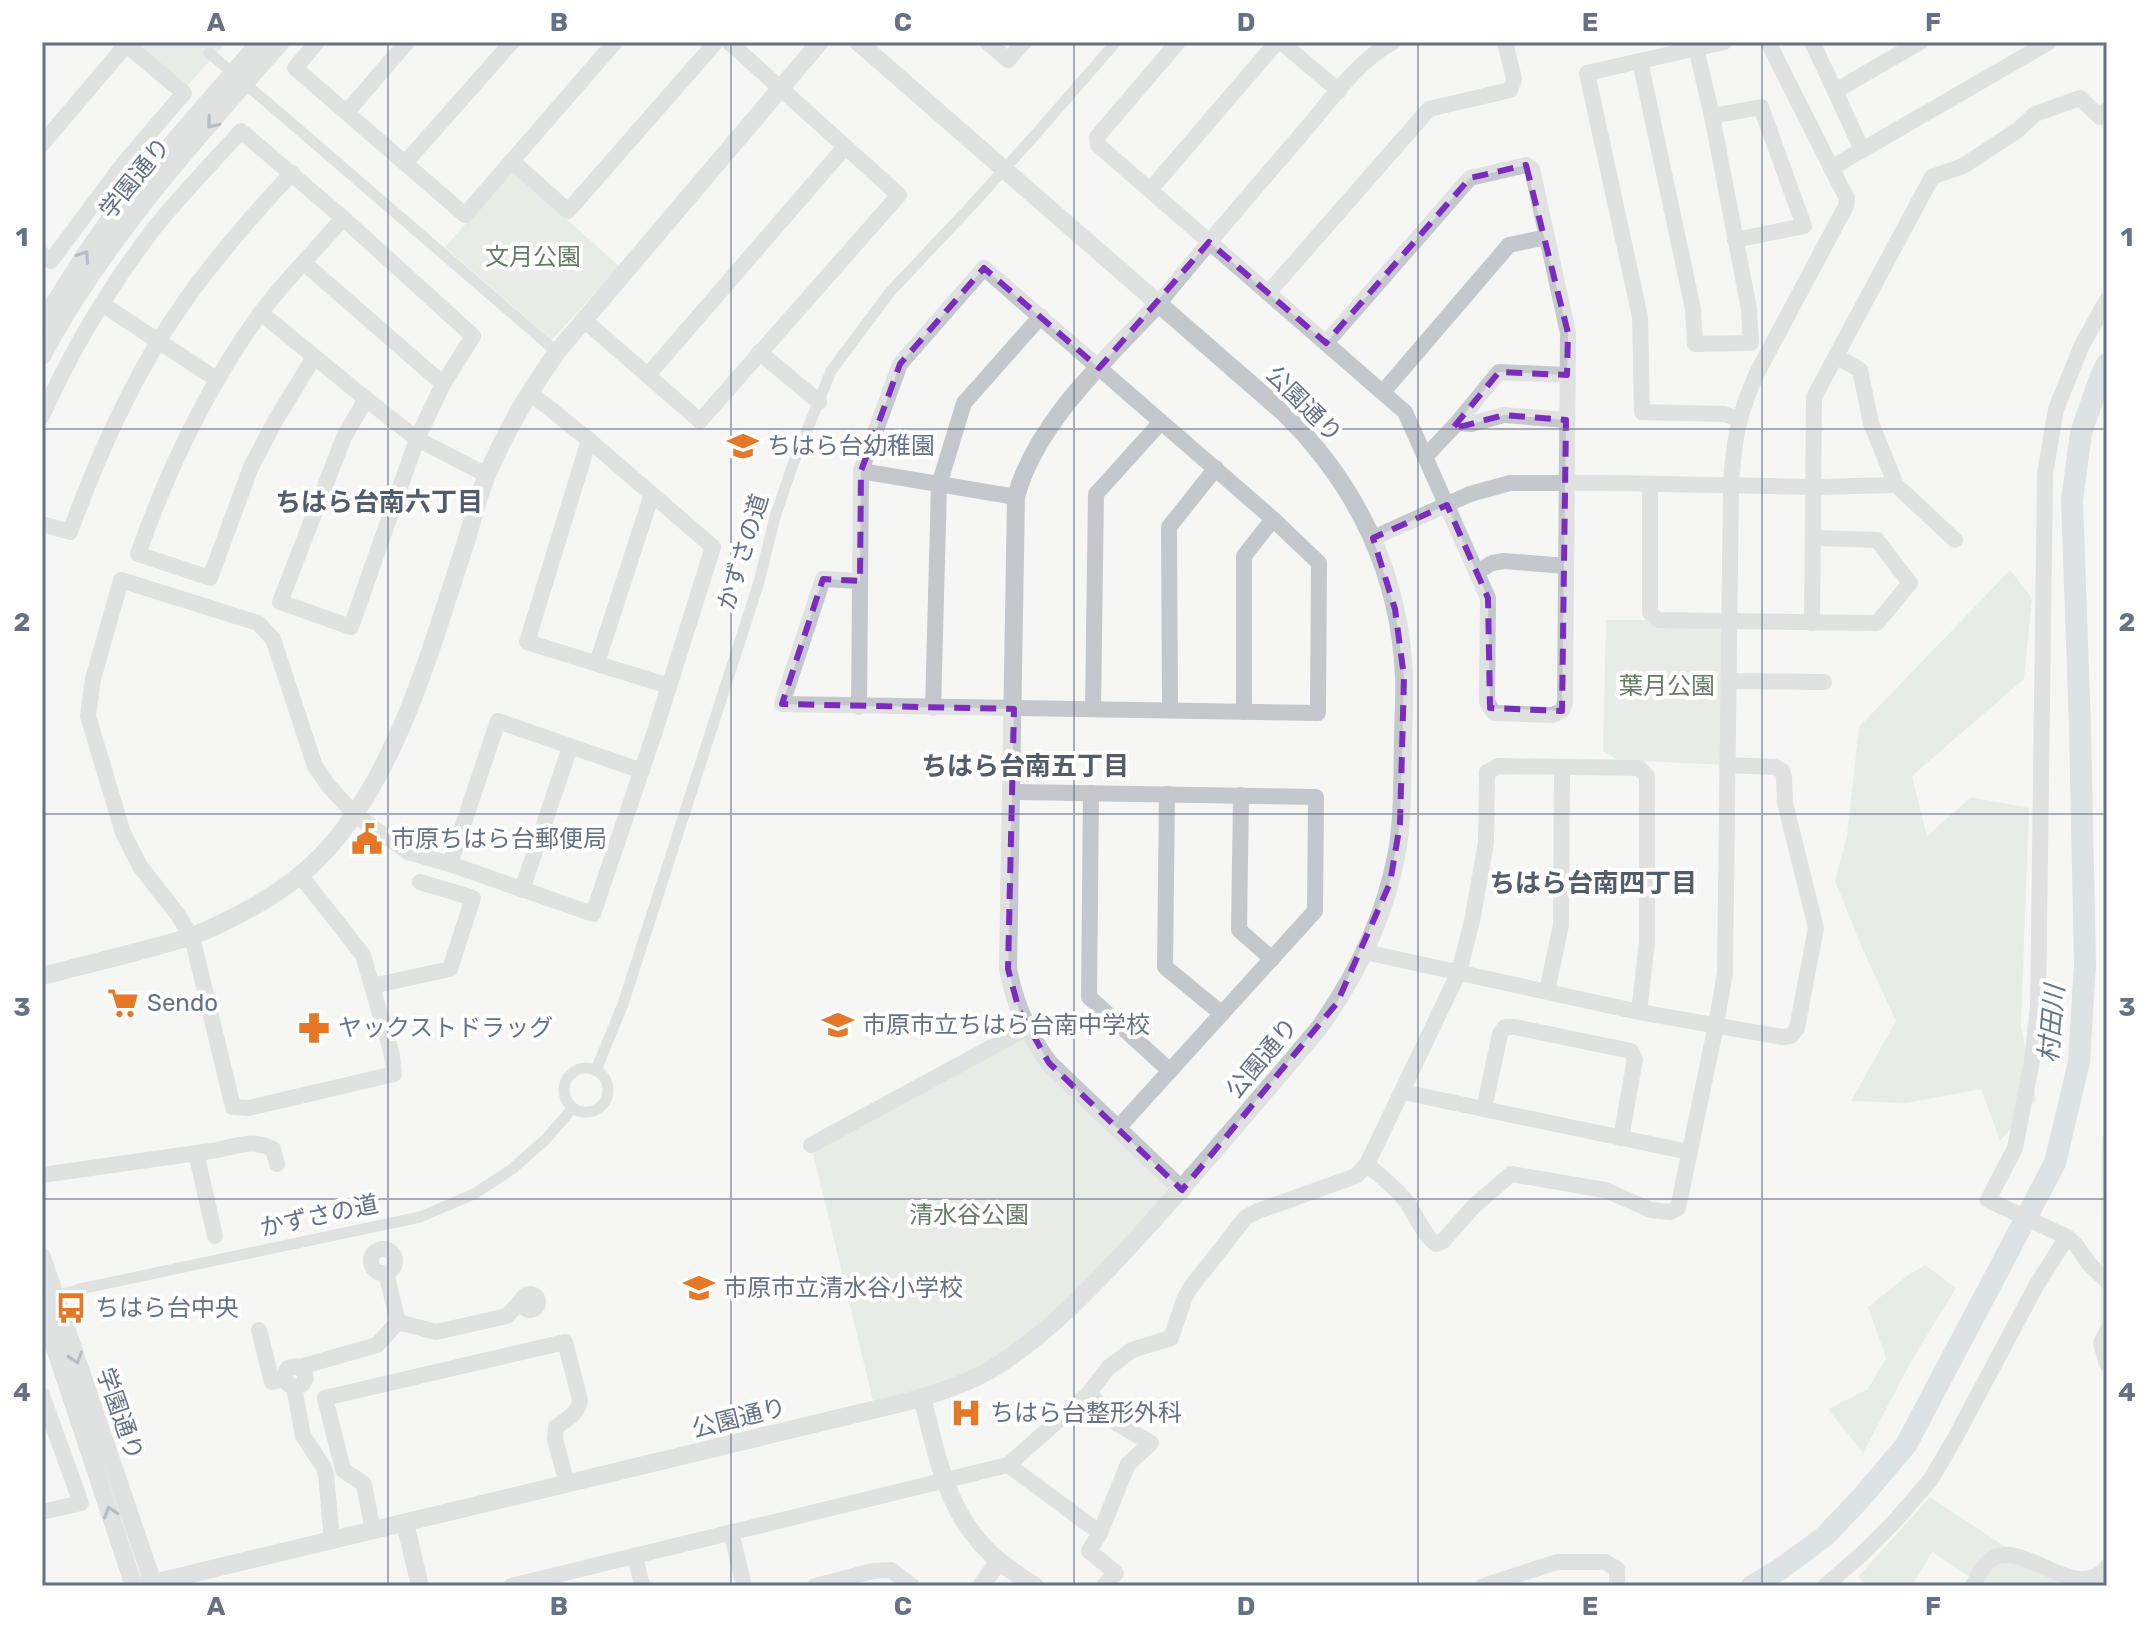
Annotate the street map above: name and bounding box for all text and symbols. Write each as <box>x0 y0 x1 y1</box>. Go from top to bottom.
text: A <box>207 7 226 38</box>
text: B <box>550 7 568 38</box>
text: C <box>894 7 912 38</box>
text: D <box>1237 7 1255 38</box>
text: E <box>1582 7 1598 38</box>
text: F <box>1925 7 1941 38</box>
one-way arrow <box>207 113 222 128</box>
street label: 学園通り <box>94 132 176 224</box>
text: 1 <box>16 222 28 253</box>
text: 1 <box>2121 222 2133 253</box>
park label: 文月公園 <box>485 243 581 271</box>
one-way arrow <box>75 251 90 265</box>
street label: 公園通り <box>1260 360 1348 448</box>
school or university icon: ちはら台幼稚園 <box>726 429 760 463</box>
place label: ちはら台幼稚園 <box>767 432 935 460</box>
district label: ちはら台南六丁目 <box>275 487 483 518</box>
street label: かずさの道 <box>712 491 774 613</box>
text: 2 <box>14 607 30 638</box>
text: 2 <box>2119 607 2135 638</box>
park label: 葉月公園 <box>1619 672 1715 700</box>
district label: ちはら台南五丁目 <box>921 751 1129 782</box>
public building icon: 市原ちはら台郵便局 <box>350 822 384 856</box>
place label: 市原ちはら台郵便局 <box>391 825 607 853</box>
district label: ちはら台南四丁目 <box>1489 868 1697 899</box>
water label: 村田川 <box>2033 981 2071 1064</box>
supermarket icon: Sendo <box>106 986 140 1020</box>
place label: Sendo <box>147 989 218 1017</box>
text: 3 <box>13 992 31 1023</box>
text: 3 <box>2118 992 2136 1023</box>
school or university icon: 市原市立ちはら台南中学校 <box>821 1008 855 1042</box>
pharmacy icon: ヤックストドラッグ <box>297 1011 331 1045</box>
place label: 市原市立ちはら台南中学校 <box>862 1011 1150 1039</box>
street label: 公園通り <box>1220 1012 1304 1104</box>
place label: ヤックストドラッグ <box>338 1014 553 1042</box>
street label: かずさの道 <box>257 1190 381 1242</box>
park label: 清水谷公園 <box>909 1201 1029 1229</box>
school or university icon: 市原市立清水谷小学校 <box>682 1271 716 1305</box>
place label: 市原市立清水谷小学校 <box>723 1274 963 1302</box>
bus stop icon: ちはら台中央 <box>54 1291 88 1325</box>
place label: ちはら台中央 <box>95 1294 239 1322</box>
one-way arrow <box>66 1350 82 1364</box>
street label: 学園通り <box>91 1364 149 1464</box>
text: 4 <box>13 1377 31 1408</box>
text: 4 <box>2118 1377 2136 1408</box>
street label: 公園通り <box>689 1393 789 1443</box>
hospital icon: ちはら台整形外科 <box>949 1396 983 1430</box>
place label: ちはら台整形外科 <box>990 1399 1182 1427</box>
one-way arrow <box>103 1506 119 1520</box>
text: A <box>207 1591 226 1622</box>
text: B <box>550 1591 568 1622</box>
text: C <box>894 1591 912 1622</box>
text: D <box>1237 1591 1255 1622</box>
text: E <box>1582 1591 1598 1622</box>
text: F <box>1925 1591 1941 1622</box>

